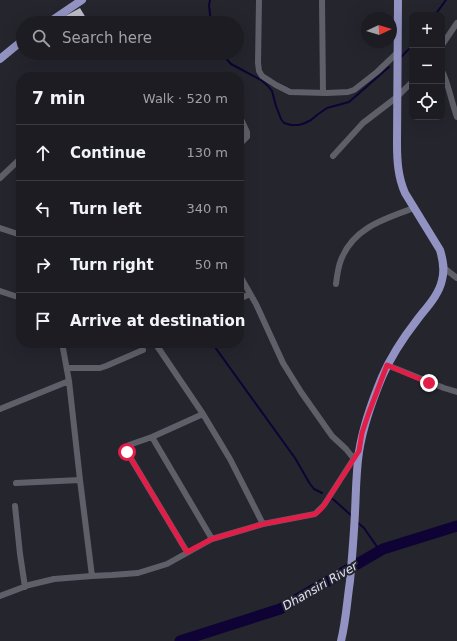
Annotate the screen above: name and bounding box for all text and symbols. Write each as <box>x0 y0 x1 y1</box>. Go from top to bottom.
north arrow <box>361 12 397 48</box>
map controls <box>409 12 445 120</box>
button: + <box>409 12 445 48</box>
search box <box>16 16 244 60</box>
icon: search <box>30 27 52 49</box>
text: Search here <box>62 29 152 47</box>
button: − <box>409 48 445 84</box>
button: locate <box>409 84 445 120</box>
text: 7 min <box>32 88 85 108</box>
text: Walk · 520 m <box>143 91 228 106</box>
icon: ahead <box>32 142 54 164</box>
text: Continue <box>70 144 146 162</box>
text: 130 m <box>186 145 228 160</box>
icon: left <box>32 198 54 220</box>
text: Turn left <box>70 200 142 218</box>
text: 340 m <box>186 201 228 216</box>
icon: right <box>32 254 54 276</box>
text: Turn right <box>70 256 154 274</box>
text: 50 m <box>195 257 228 272</box>
icon: arrive <box>32 310 54 332</box>
text: Arrive at destination <box>70 312 245 330</box>
route end <box>420 374 438 392</box>
route start <box>118 443 136 461</box>
water label: Dhansiri River <box>280 558 361 613</box>

